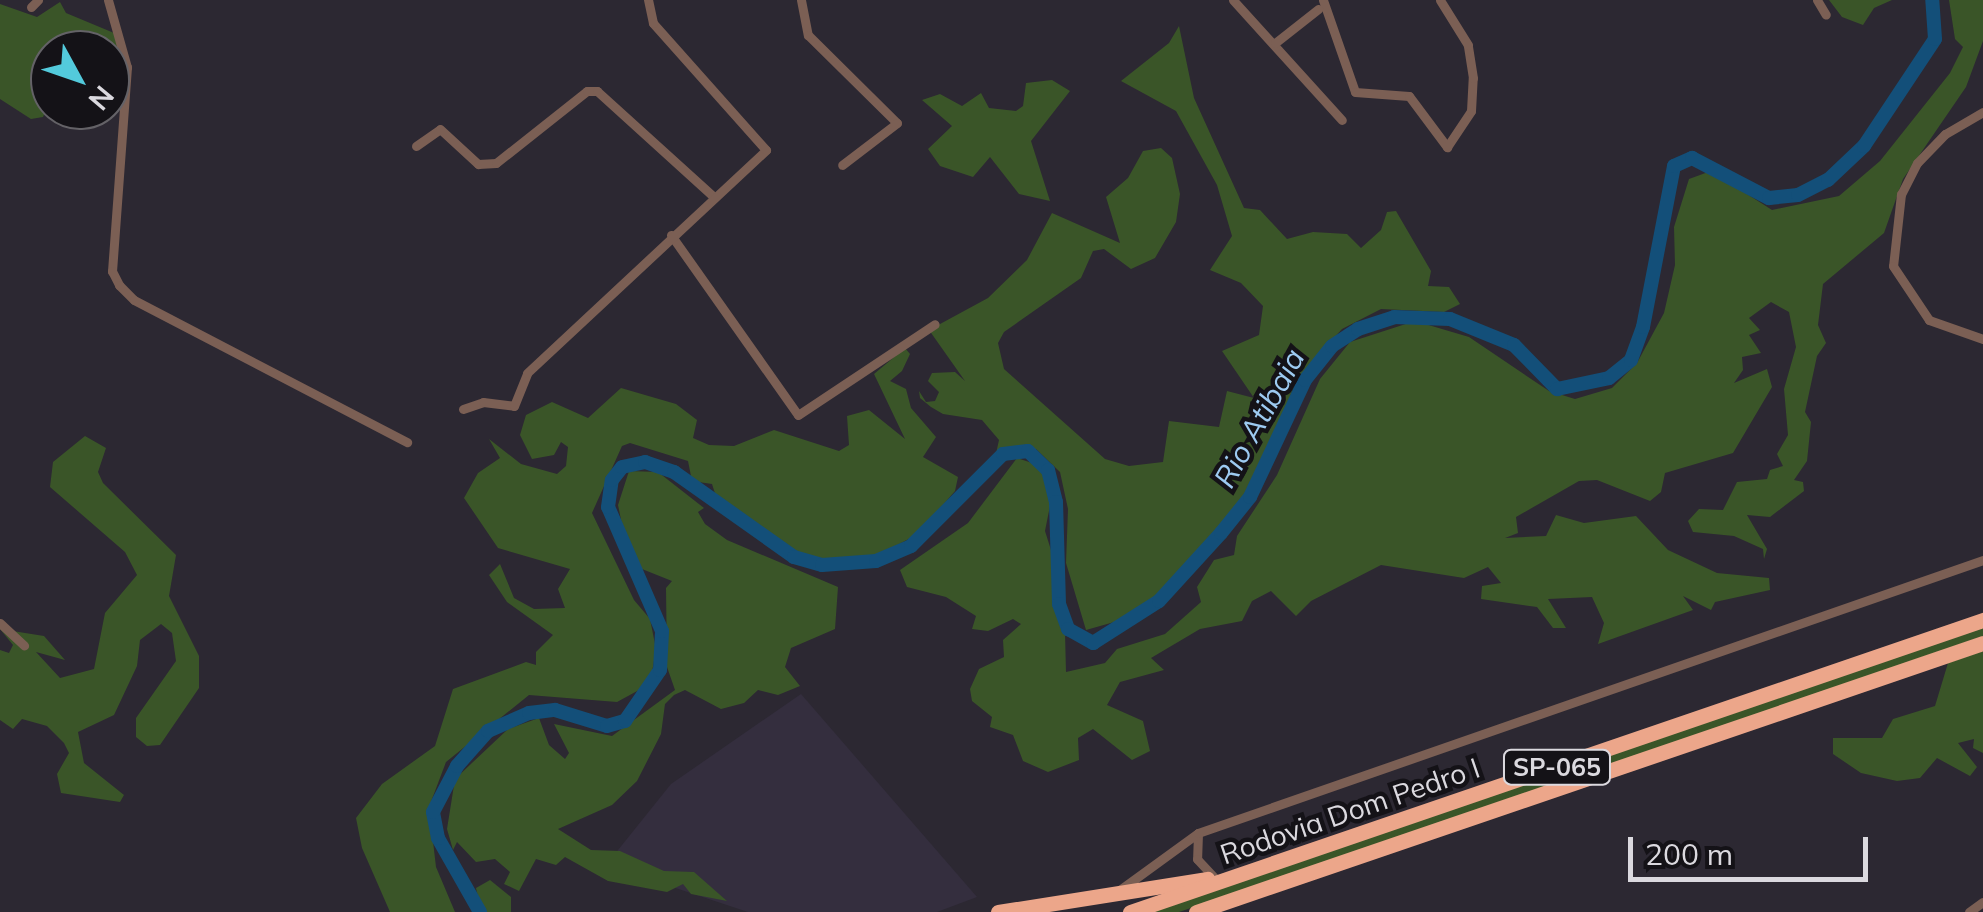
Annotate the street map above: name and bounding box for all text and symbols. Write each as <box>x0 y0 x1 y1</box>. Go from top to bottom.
north arrow <box>30 30 130 130</box>
text: N <box>82 79 122 118</box>
water label: Rio Atibaia <box>1206 342 1312 494</box>
road number: SP-065 <box>1502 747 1612 787</box>
street label: Rodovia Dom Pedro I <box>1216 751 1484 871</box>
scale bar <box>1633 817 1873 879</box>
text: 200 m <box>1645 835 1733 873</box>

